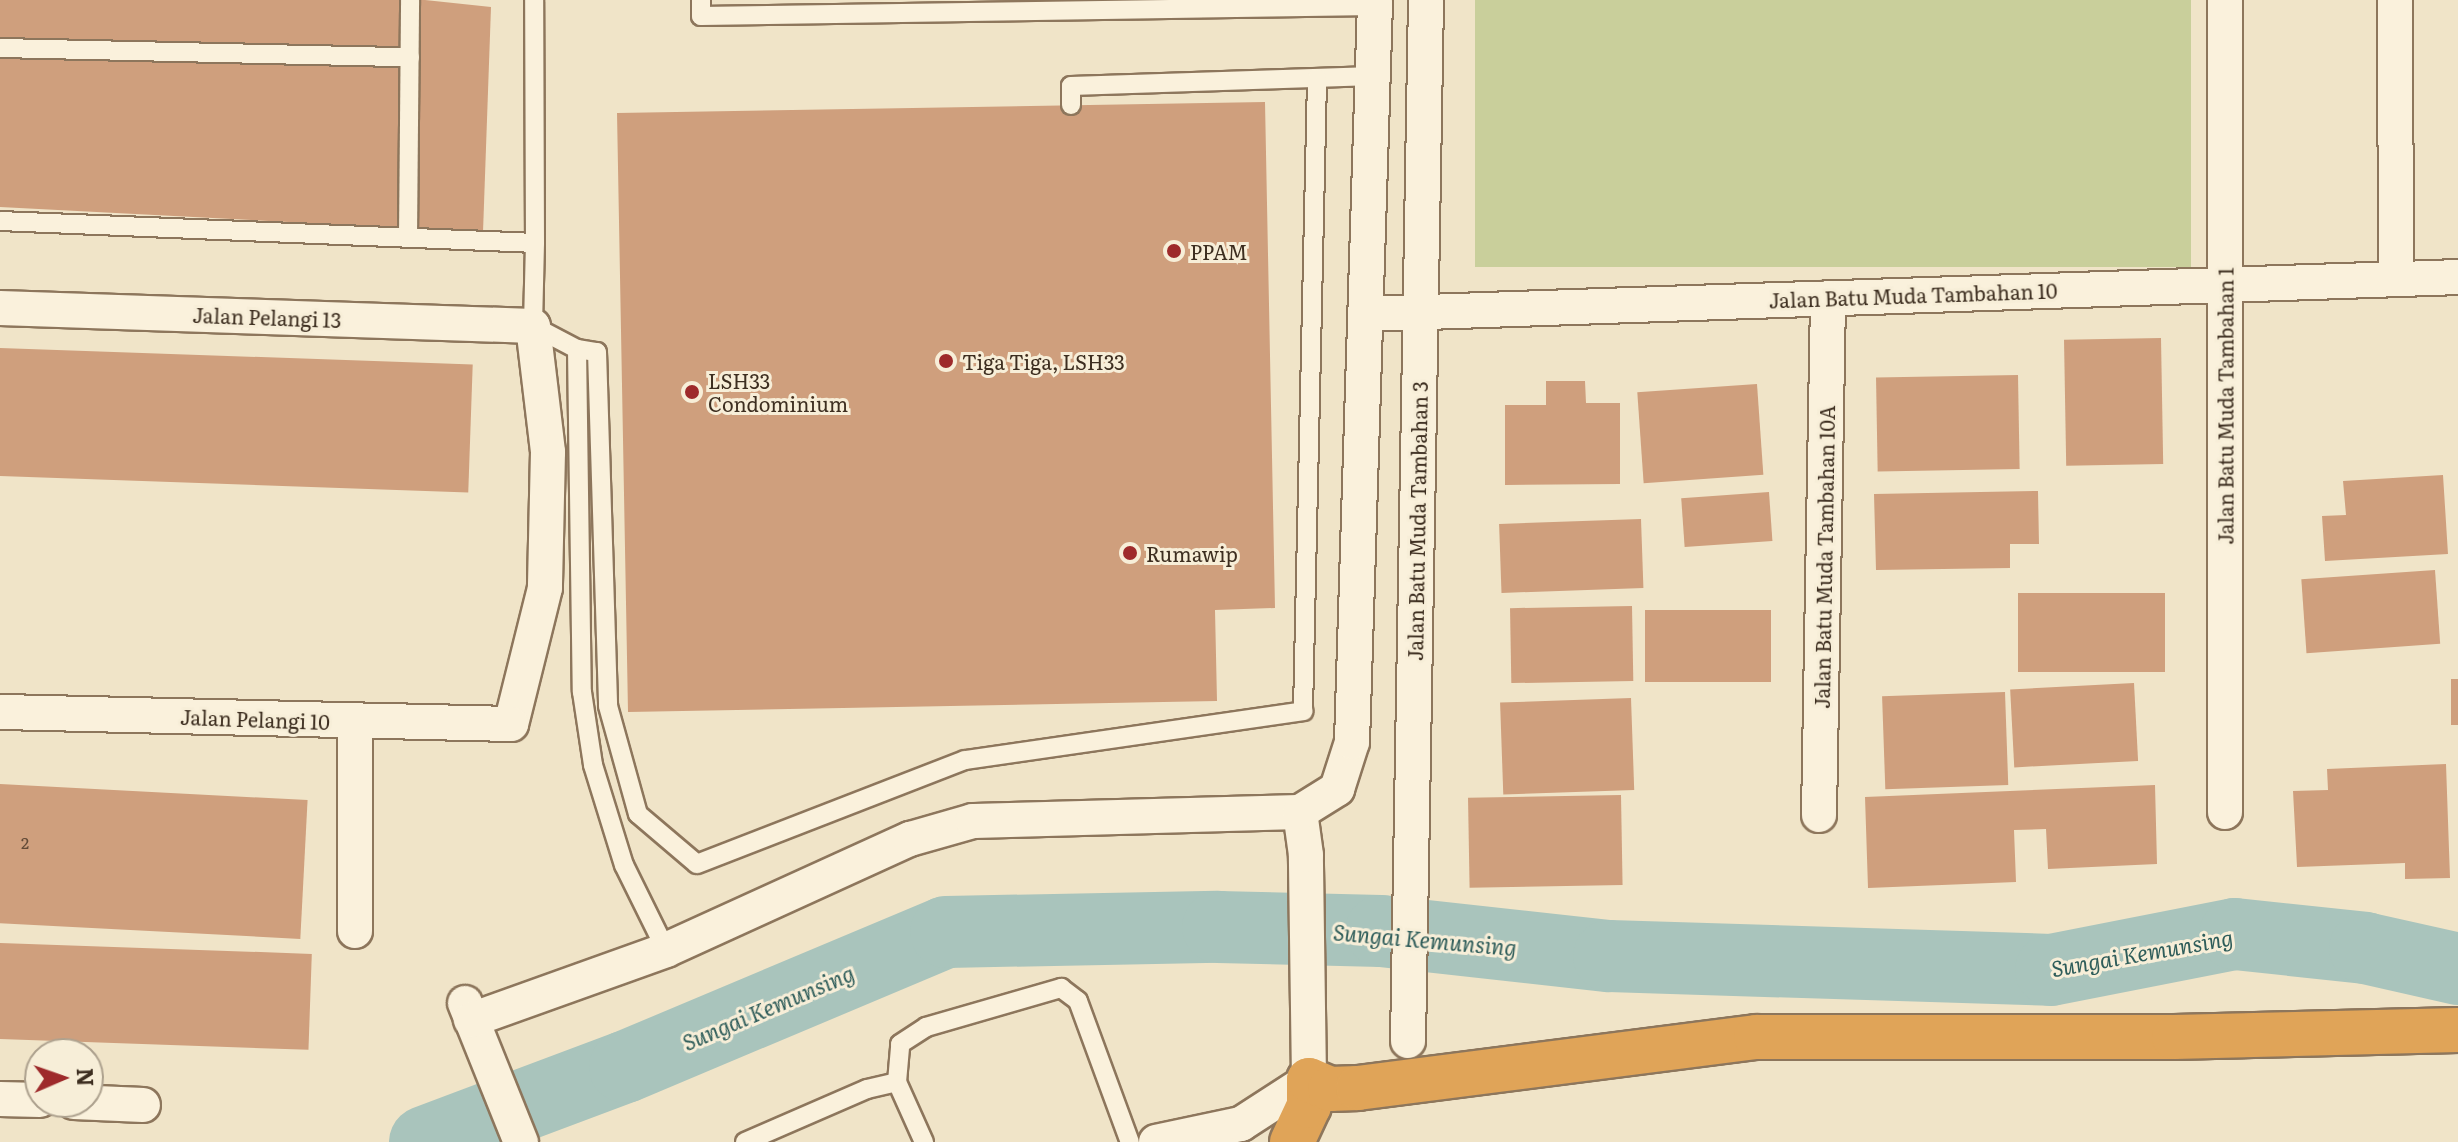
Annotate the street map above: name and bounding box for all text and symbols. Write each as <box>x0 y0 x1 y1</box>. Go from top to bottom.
place label: PPAM <box>1190 239 1248 263</box>
marker: PPAM <box>1165 242 1183 260</box>
street label: Jalan Batu Muda Tambahan 1 <box>2213 267 2237 545</box>
street label: Jalan Batu Muda Tambahan 10 <box>1768 278 2058 312</box>
street label: Jalan Pelangi 13 <box>192 302 342 332</box>
place label: Tiga Tiga, LSH33 <box>962 349 1125 373</box>
marker: Tiga Tiga, LSH33 <box>937 352 955 370</box>
place label: LSH33 Condominium <box>708 368 848 415</box>
street label: Jalan Batu Muda Tambahan 3 <box>1403 381 1431 661</box>
marker: LSH33 Condominium <box>683 383 701 401</box>
street label: Jalan Batu Muda Tambahan 10A <box>1809 405 1839 709</box>
place label: Rumawip <box>1146 541 1238 565</box>
marker: Rumawip <box>1121 544 1139 562</box>
street label: Jalan Pelangi 10 <box>180 704 330 734</box>
house number: 2 <box>21 832 29 852</box>
water label: Sungai Kemunsing <box>1332 918 1518 960</box>
water label: Sungai Kemunsing <box>2049 923 2235 981</box>
water label: Sungai Kemunsing <box>678 959 858 1055</box>
north arrow <box>24 1038 104 1118</box>
text: N <box>70 1067 103 1087</box>

